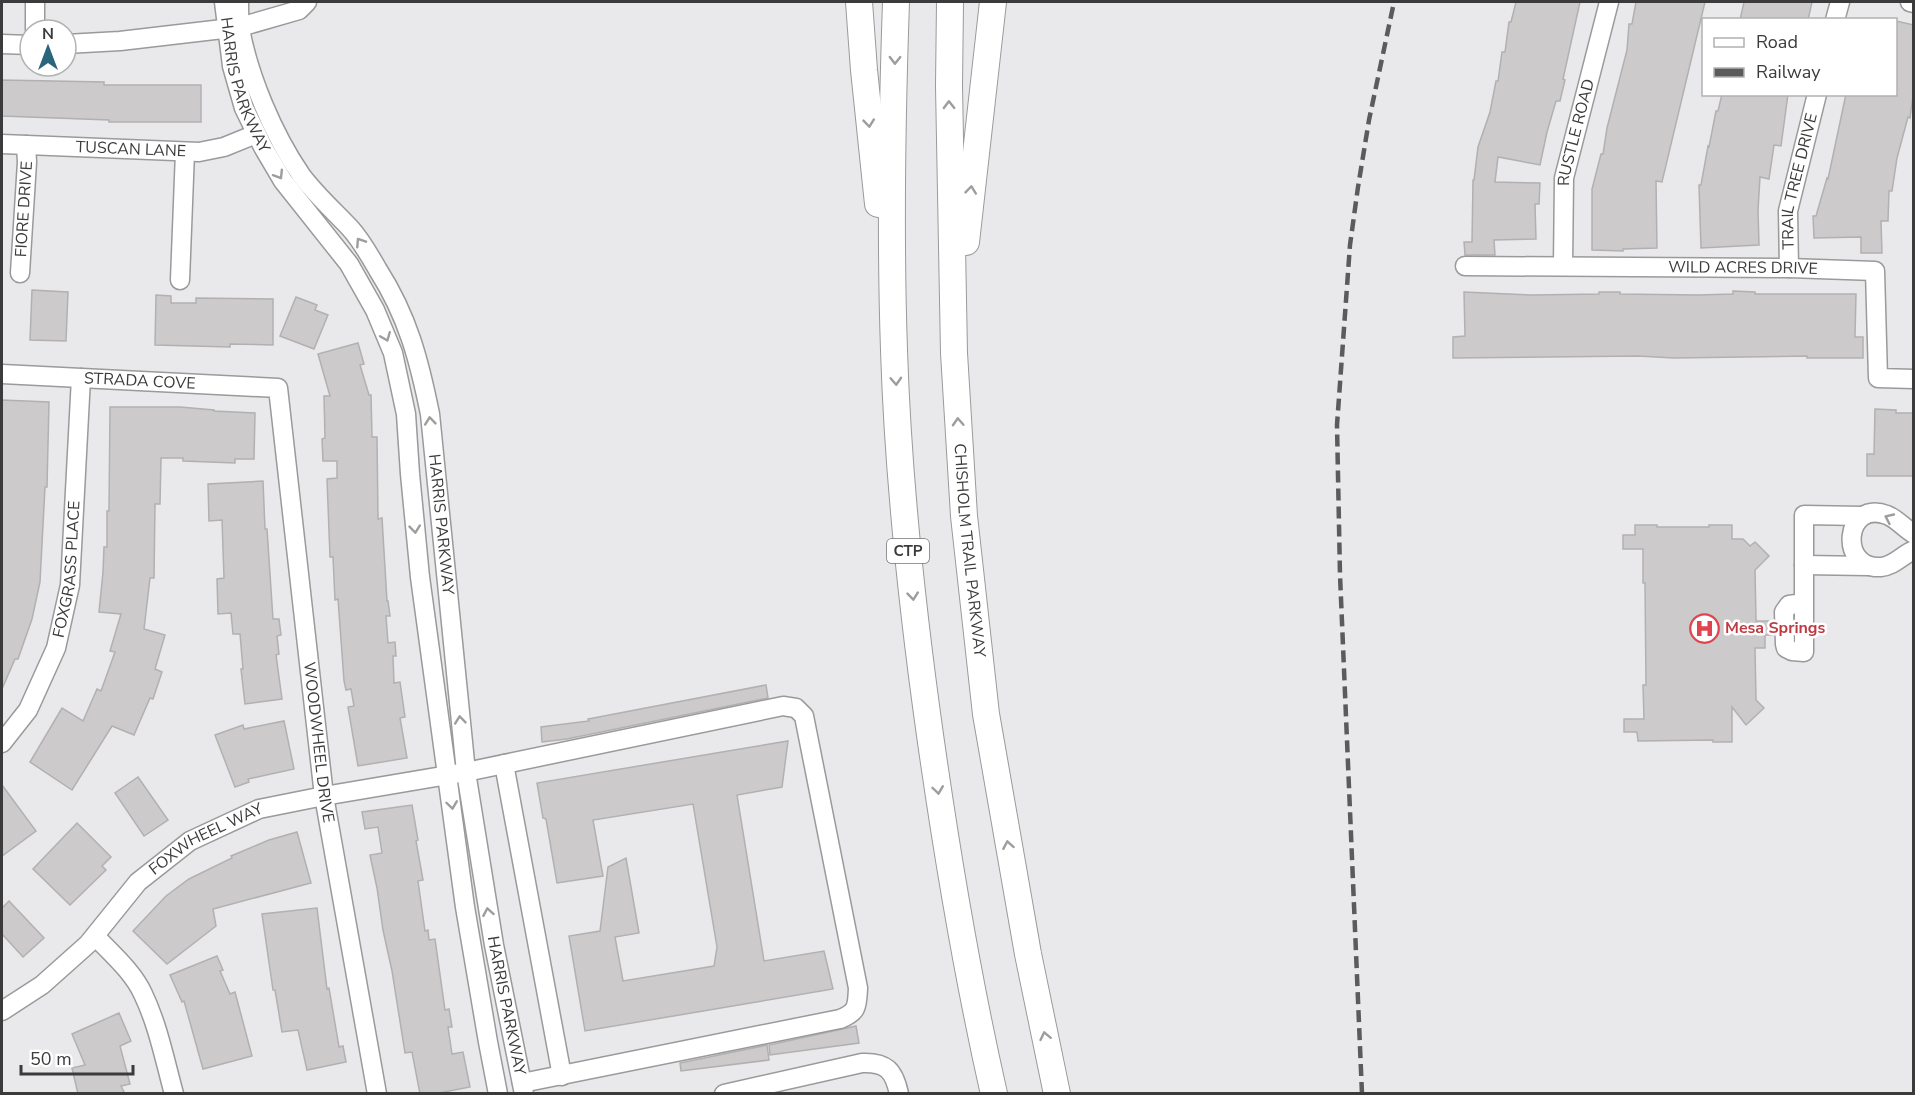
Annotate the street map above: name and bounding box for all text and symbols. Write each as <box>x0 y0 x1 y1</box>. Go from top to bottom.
street label: HARRIS PARKWAY <box>215 16 275 157</box>
north arrow <box>18 18 78 78</box>
legend <box>1702 18 1897 96</box>
text: N <box>42 23 54 45</box>
text: Road <box>1756 30 1798 54</box>
one-way arrow <box>889 55 901 64</box>
text: Railway <box>1756 60 1821 84</box>
street label: RUSTLE ROAD <box>1553 76 1600 186</box>
one-way arrow <box>943 101 955 110</box>
street label: TRAIL TREE DRIVE <box>1777 111 1823 250</box>
one-way arrow <box>862 118 875 127</box>
street label: TUSCAN LANE <box>75 136 187 162</box>
street label: FIORE DRIVE <box>10 160 38 258</box>
one-way arrow <box>272 169 284 179</box>
one-way arrow <box>964 185 977 195</box>
one-way arrow <box>356 237 367 248</box>
street label: WILD ACRES DRIVE <box>1668 256 1818 280</box>
one-way arrow <box>379 331 391 342</box>
street label: STRADA COVE <box>83 367 196 395</box>
one-way arrow <box>889 376 902 385</box>
one-way arrow <box>424 416 437 426</box>
one-way arrow <box>951 418 964 427</box>
street label: CHISHOLM TRAIL PARKWAY <box>949 443 991 659</box>
street label: HARRIS PARKWAY <box>423 453 459 596</box>
street label: FOXGRASS PLACE <box>48 500 85 640</box>
one-way arrow <box>1885 513 1896 525</box>
one-way arrow <box>408 524 421 533</box>
road number: CTP <box>887 539 929 563</box>
one-way arrow <box>906 592 919 601</box>
hospital icon: Mesa Springs <box>1688 612 1720 644</box>
place label: Mesa Springs <box>1725 617 1826 639</box>
street label: WOODWHEEL DRIVE <box>298 661 340 825</box>
one-way arrow <box>455 715 467 724</box>
one-way arrow <box>931 785 943 794</box>
street label: FOXWHEEL WAY <box>144 798 267 880</box>
one-way arrow <box>445 801 457 810</box>
one-way arrow <box>1002 840 1015 850</box>
one-way arrow <box>482 908 495 918</box>
street label: HARRIS PARKWAY <box>482 934 531 1078</box>
one-way arrow <box>1039 1032 1052 1042</box>
scale bar <box>21 1038 134 1076</box>
text: 50 m <box>30 1047 72 1071</box>

